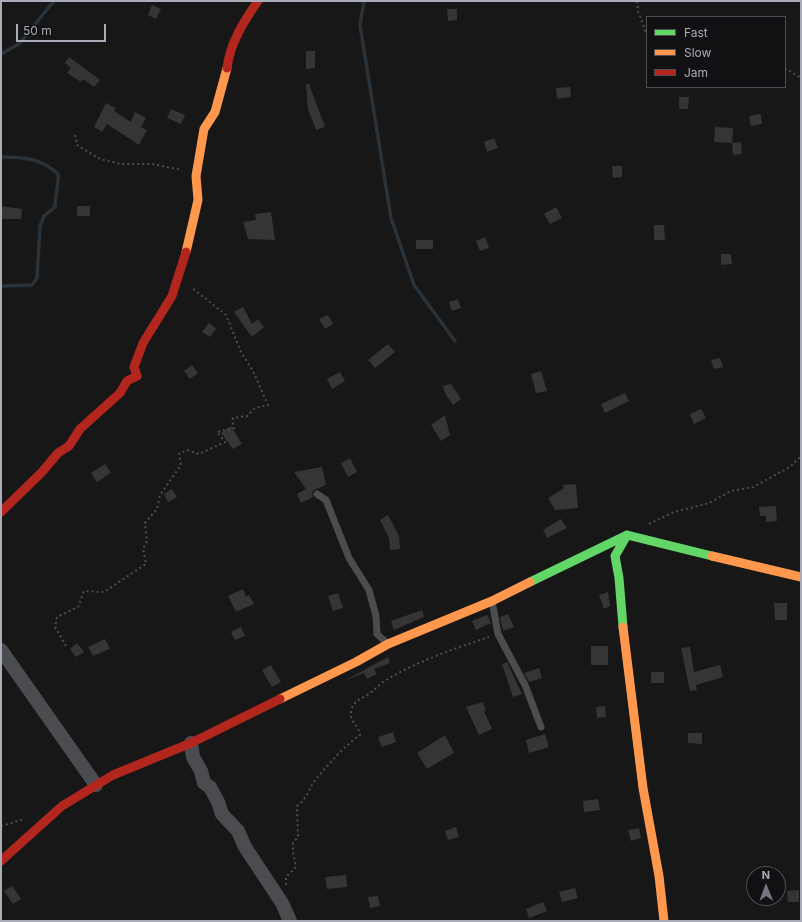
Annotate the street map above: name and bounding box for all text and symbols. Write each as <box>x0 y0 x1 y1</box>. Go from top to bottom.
scale bar <box>18 16 108 42</box>
legend <box>646 16 786 88</box>
text: 50 m <box>23 23 52 38</box>
text: Fast <box>684 25 708 40</box>
text: Slow <box>684 45 711 60</box>
text: Jam <box>684 65 708 80</box>
north arrow <box>746 866 786 906</box>
text: N <box>761 868 770 882</box>

